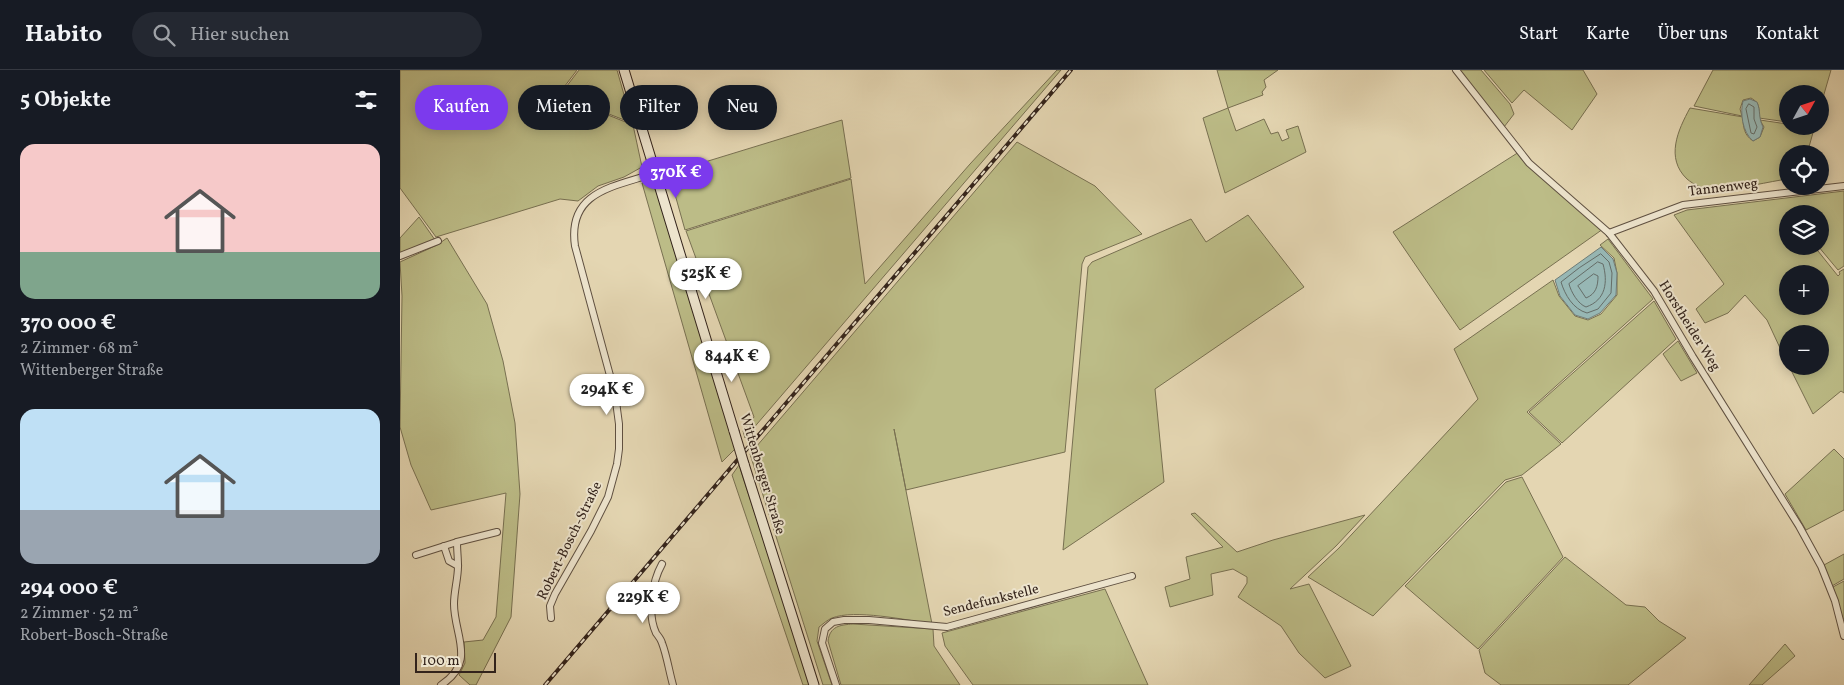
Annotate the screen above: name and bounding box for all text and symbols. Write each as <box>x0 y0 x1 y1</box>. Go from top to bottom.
search box <box>132 12 482 57</box>
text: Habito <box>25 18 102 52</box>
icon: search <box>150 21 178 49</box>
text: Hier suchen <box>190 22 290 48</box>
text: Start <box>1519 22 1558 47</box>
text: Karte <box>1586 22 1630 47</box>
text: Über uns <box>1658 22 1728 47</box>
text: Kontakt <box>1756 22 1819 47</box>
chip: Kaufen <box>415 85 508 130</box>
chip: Mieten <box>518 85 610 130</box>
chip: Filter <box>620 85 698 130</box>
chip: Neu <box>708 85 777 130</box>
north arrow <box>1779 85 1829 135</box>
map controls <box>1779 85 1829 375</box>
text: 5 Objekte <box>20 86 111 115</box>
icon: filters <box>352 86 380 114</box>
button: locate <box>1779 145 1829 195</box>
pin: 370K € <box>635 156 717 199</box>
text: 370K € <box>650 162 702 184</box>
street label: Tannenweg <box>1687 174 1759 202</box>
icon: home <box>155 176 245 266</box>
button: layers <box>1779 205 1829 255</box>
pin: 525K € <box>665 258 747 300</box>
text: 525K € <box>681 263 731 285</box>
button: + <box>1779 265 1829 315</box>
street label: Horstheider Weg <box>1654 277 1724 375</box>
text: 370 000 € <box>20 309 116 338</box>
button: − <box>1779 325 1829 375</box>
text: 2 Zimmer · 68 m² <box>20 338 138 360</box>
pin: 844K € <box>691 340 773 383</box>
text: 844K € <box>705 346 759 368</box>
text: Wittenberger Straße <box>20 360 163 382</box>
pin: 294K € <box>566 374 648 416</box>
text: 294K € <box>580 379 634 401</box>
street label: Wittenberger Straße <box>735 411 790 537</box>
icon: home <box>155 441 245 531</box>
street label: Robert-Bosch-Straße <box>533 478 607 603</box>
text: 294 000 € <box>20 574 118 603</box>
street label: Sendefunkstelle <box>941 580 1041 622</box>
pin: 229K € <box>602 582 684 624</box>
text: 229K € <box>617 587 669 609</box>
text: 2 Zimmer · 52 m² <box>20 603 138 625</box>
text: Robert-Bosch-Straße <box>20 625 168 647</box>
scale bar <box>415 650 496 673</box>
text: 100 m <box>422 652 460 671</box>

